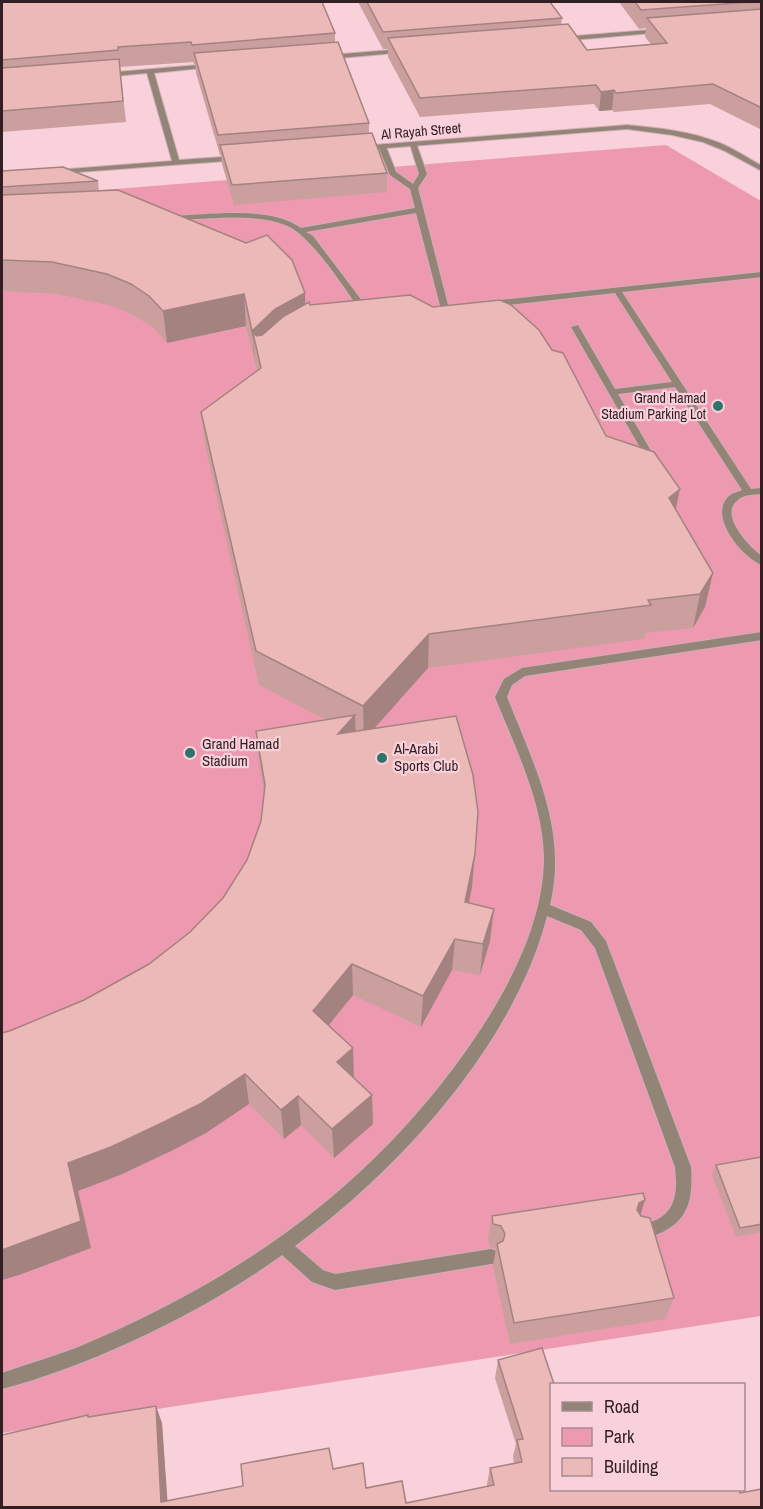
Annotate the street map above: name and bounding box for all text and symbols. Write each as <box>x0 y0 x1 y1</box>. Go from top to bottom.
street label: Al Rayah Street <box>379 119 462 144</box>
place label: Grand Hamad Stadium Parking Lot <box>601 389 706 423</box>
marker: Grand Hamad Stadium Parking Lot <box>711 399 725 413</box>
place label: Grand Hamad Stadium <box>202 733 279 771</box>
place label: Al-Arabi Sports Club <box>393 738 458 776</box>
marker: Grand Hamad Stadium <box>183 746 197 760</box>
marker: Al-Arabi Sports Club <box>375 751 389 765</box>
legend <box>550 1383 745 1491</box>
text: Road <box>604 1394 639 1419</box>
text: Park <box>604 1424 635 1449</box>
text: Building <box>604 1454 659 1479</box>

